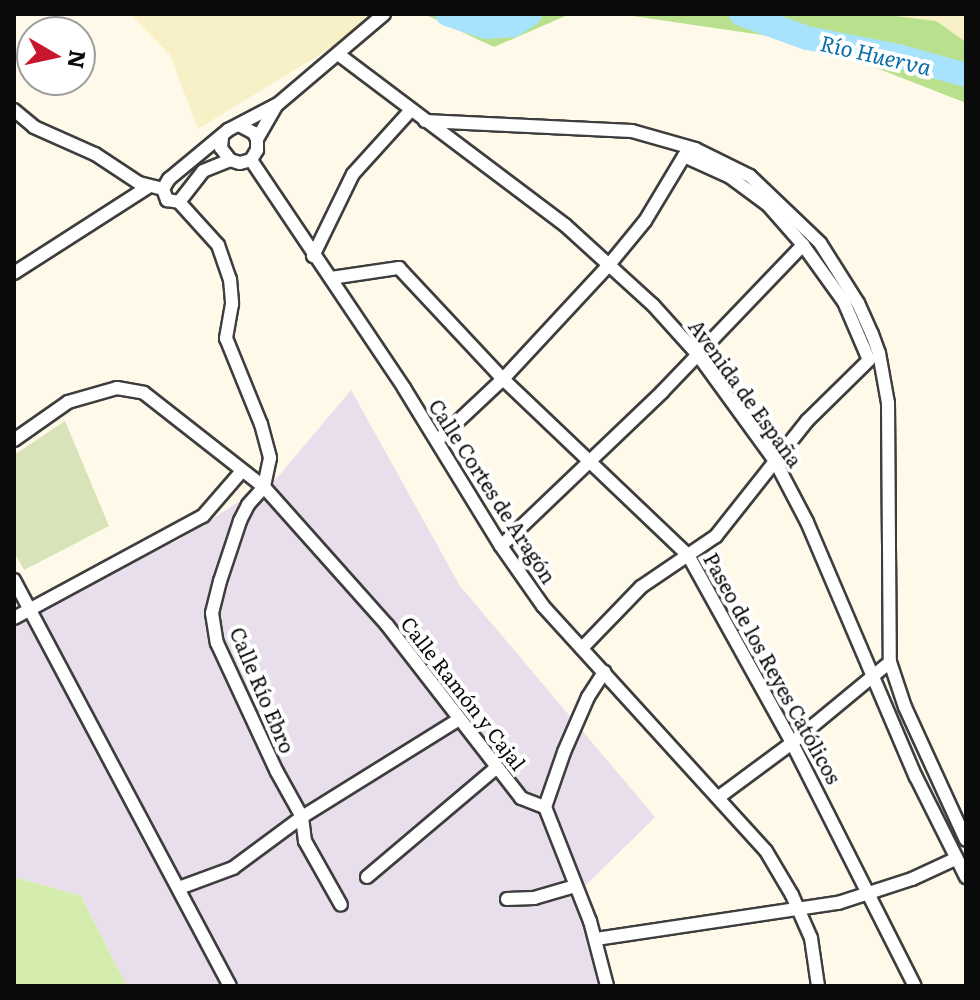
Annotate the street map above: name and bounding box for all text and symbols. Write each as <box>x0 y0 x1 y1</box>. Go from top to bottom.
north arrow <box>16 16 96 96</box>
water label: Río Huerva <box>818 28 934 80</box>
text: N <box>60 48 96 71</box>
street label: Avenida de España <box>684 315 808 471</box>
street label: Calle Cortes de Aragón <box>424 394 562 588</box>
street label: Paseo de los Reyes Católicos <box>699 548 847 788</box>
street label: Calle Ramón y Cajal <box>397 611 531 775</box>
street label: Calle Río Ebro <box>226 623 300 757</box>

